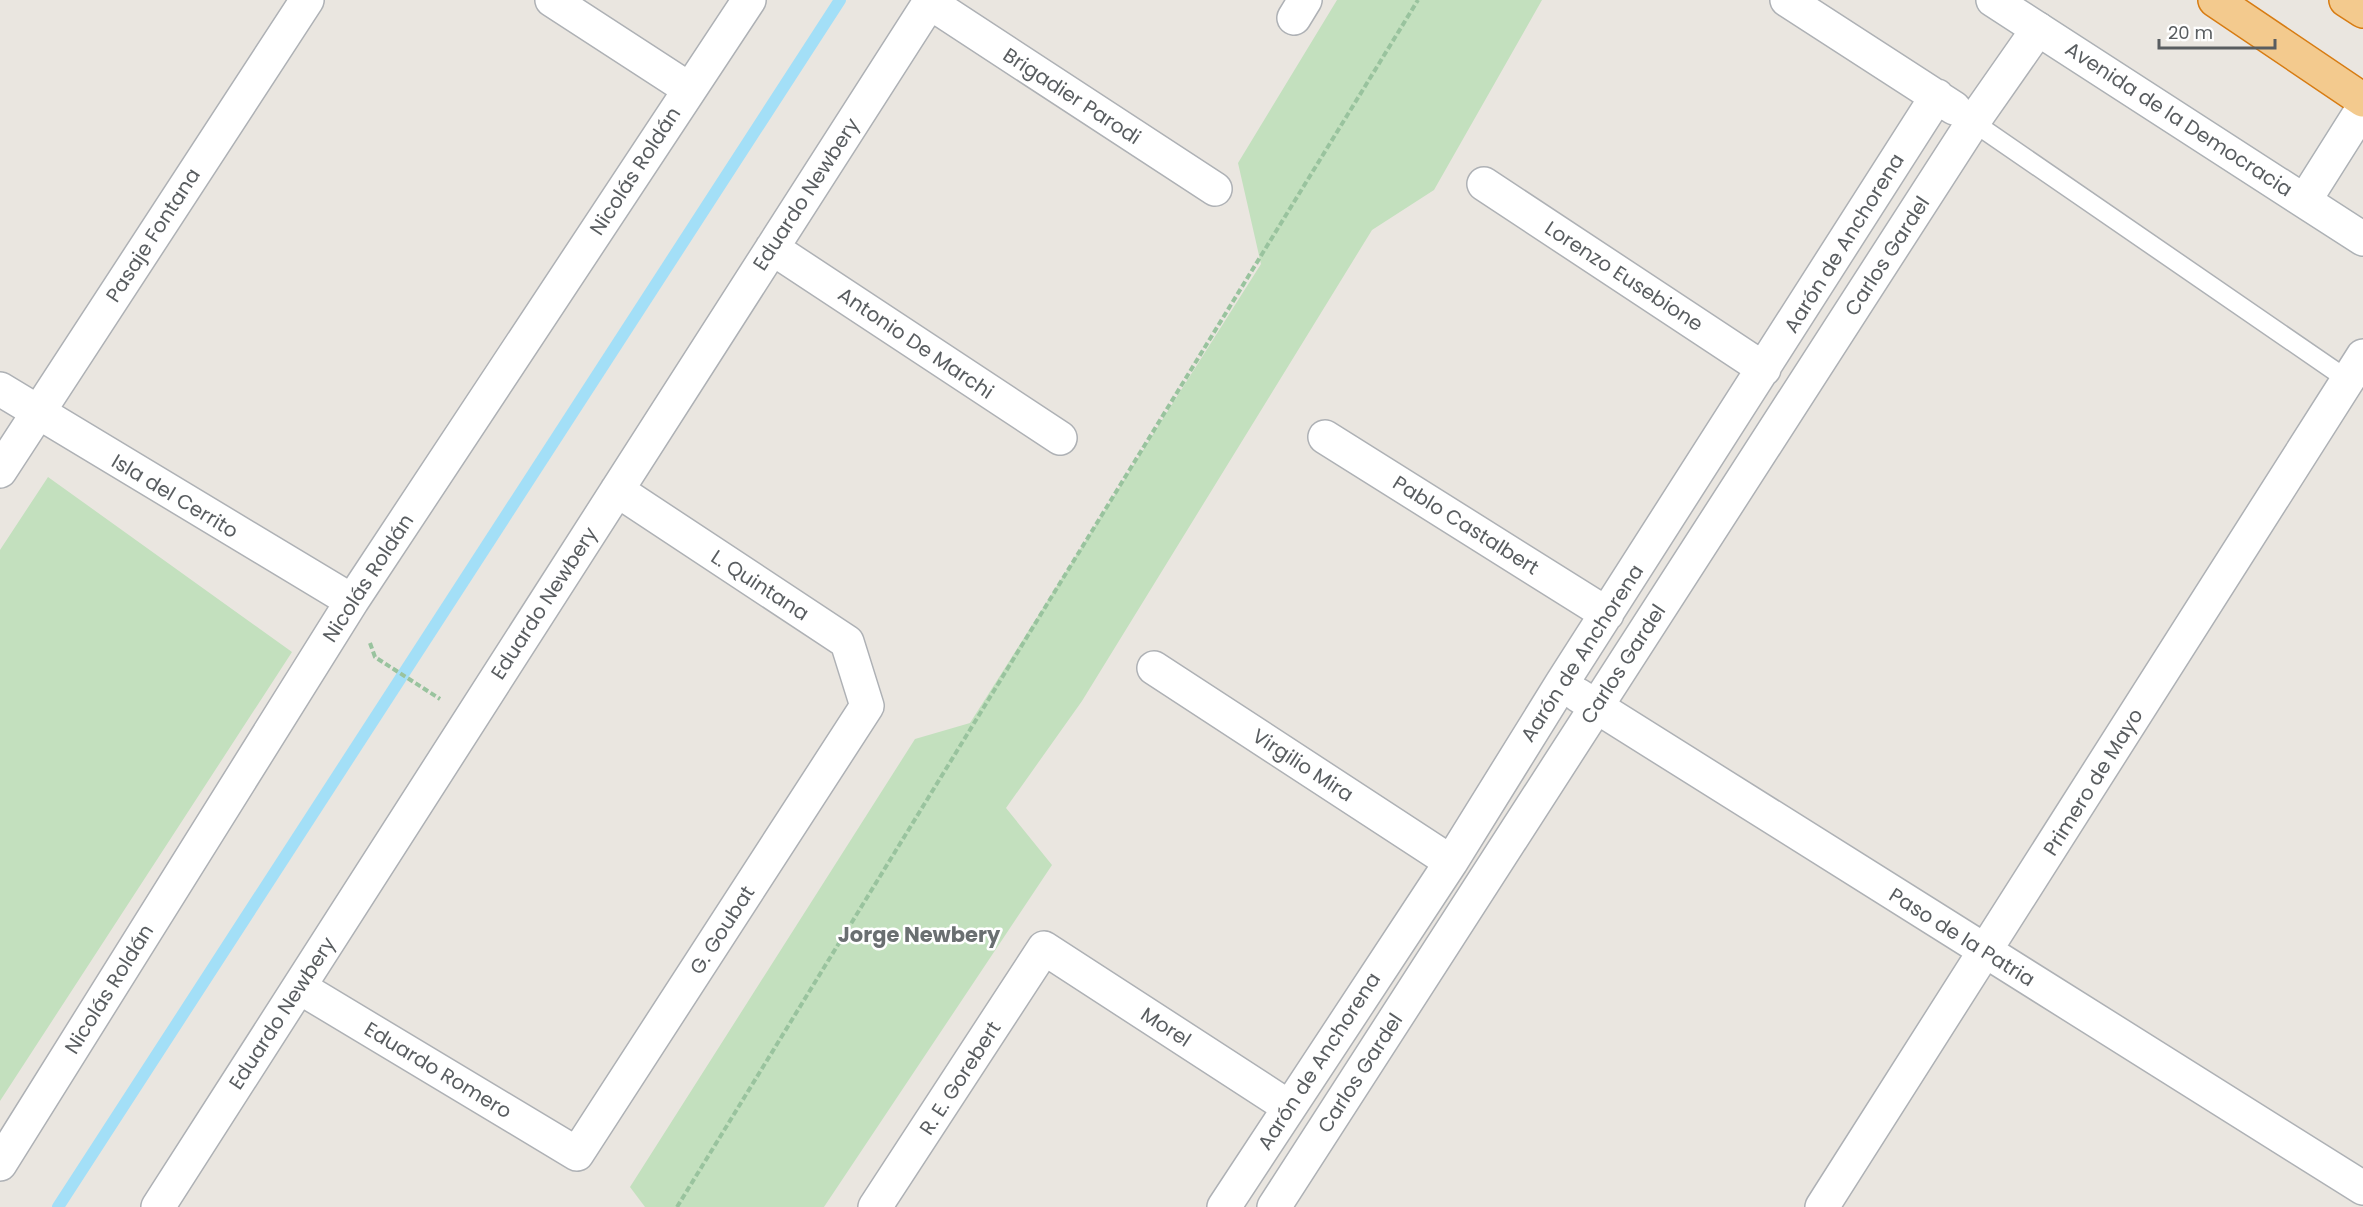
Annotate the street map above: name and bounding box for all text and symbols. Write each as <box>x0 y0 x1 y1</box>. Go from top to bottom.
scale bar <box>2159 12 2274 50</box>
text: 20 m <box>2168 20 2213 45</box>
street label: Avenida de la Democracia <box>2060 35 2298 203</box>
street label: Brigadier Parodi <box>998 41 1146 151</box>
street label: Nicolás Roldán <box>583 101 687 241</box>
street label: Eduardo Newbery <box>746 112 866 276</box>
street label: Aarón de Anchorena <box>1777 148 1911 338</box>
street label: Pasaje Fontana <box>99 163 207 307</box>
street label: Carlos Gardel <box>1838 191 1936 321</box>
street label: Lorenzo Eusebione <box>1539 214 1709 338</box>
street label: Antonio De Marchi <box>833 280 999 406</box>
street label: Isla del Cerrito <box>106 447 244 545</box>
street label: Pablo Castalbert <box>1388 469 1544 581</box>
street label: Nicolás Roldán <box>316 508 420 648</box>
street label: Eduardo Newbery <box>484 521 604 685</box>
street label: L. Quintana <box>706 543 814 627</box>
street label: Aarón de Anchorena <box>1514 559 1650 747</box>
street label: Carlos Gardel <box>1574 599 1672 729</box>
street label: Primero de Mayo <box>2036 703 2150 861</box>
street label: Virgilio Mira <box>1247 722 1359 808</box>
street label: G. Goubat <box>683 880 761 980</box>
street label: Paso de la Patria <box>1884 881 2040 993</box>
street label: Nicolás Roldán <box>58 919 160 1059</box>
district label: Jorge Newbery <box>838 920 1001 949</box>
street label: Eduardo Newbery <box>222 931 342 1095</box>
street label: Aarón de Anchorena <box>1251 967 1387 1155</box>
street label: Morel <box>1135 1000 1197 1054</box>
street label: Carlos Gardel <box>1311 1008 1409 1138</box>
street label: Eduardo Romero <box>359 1015 517 1125</box>
street label: R. E. Gorebert <box>913 1016 1007 1140</box>

